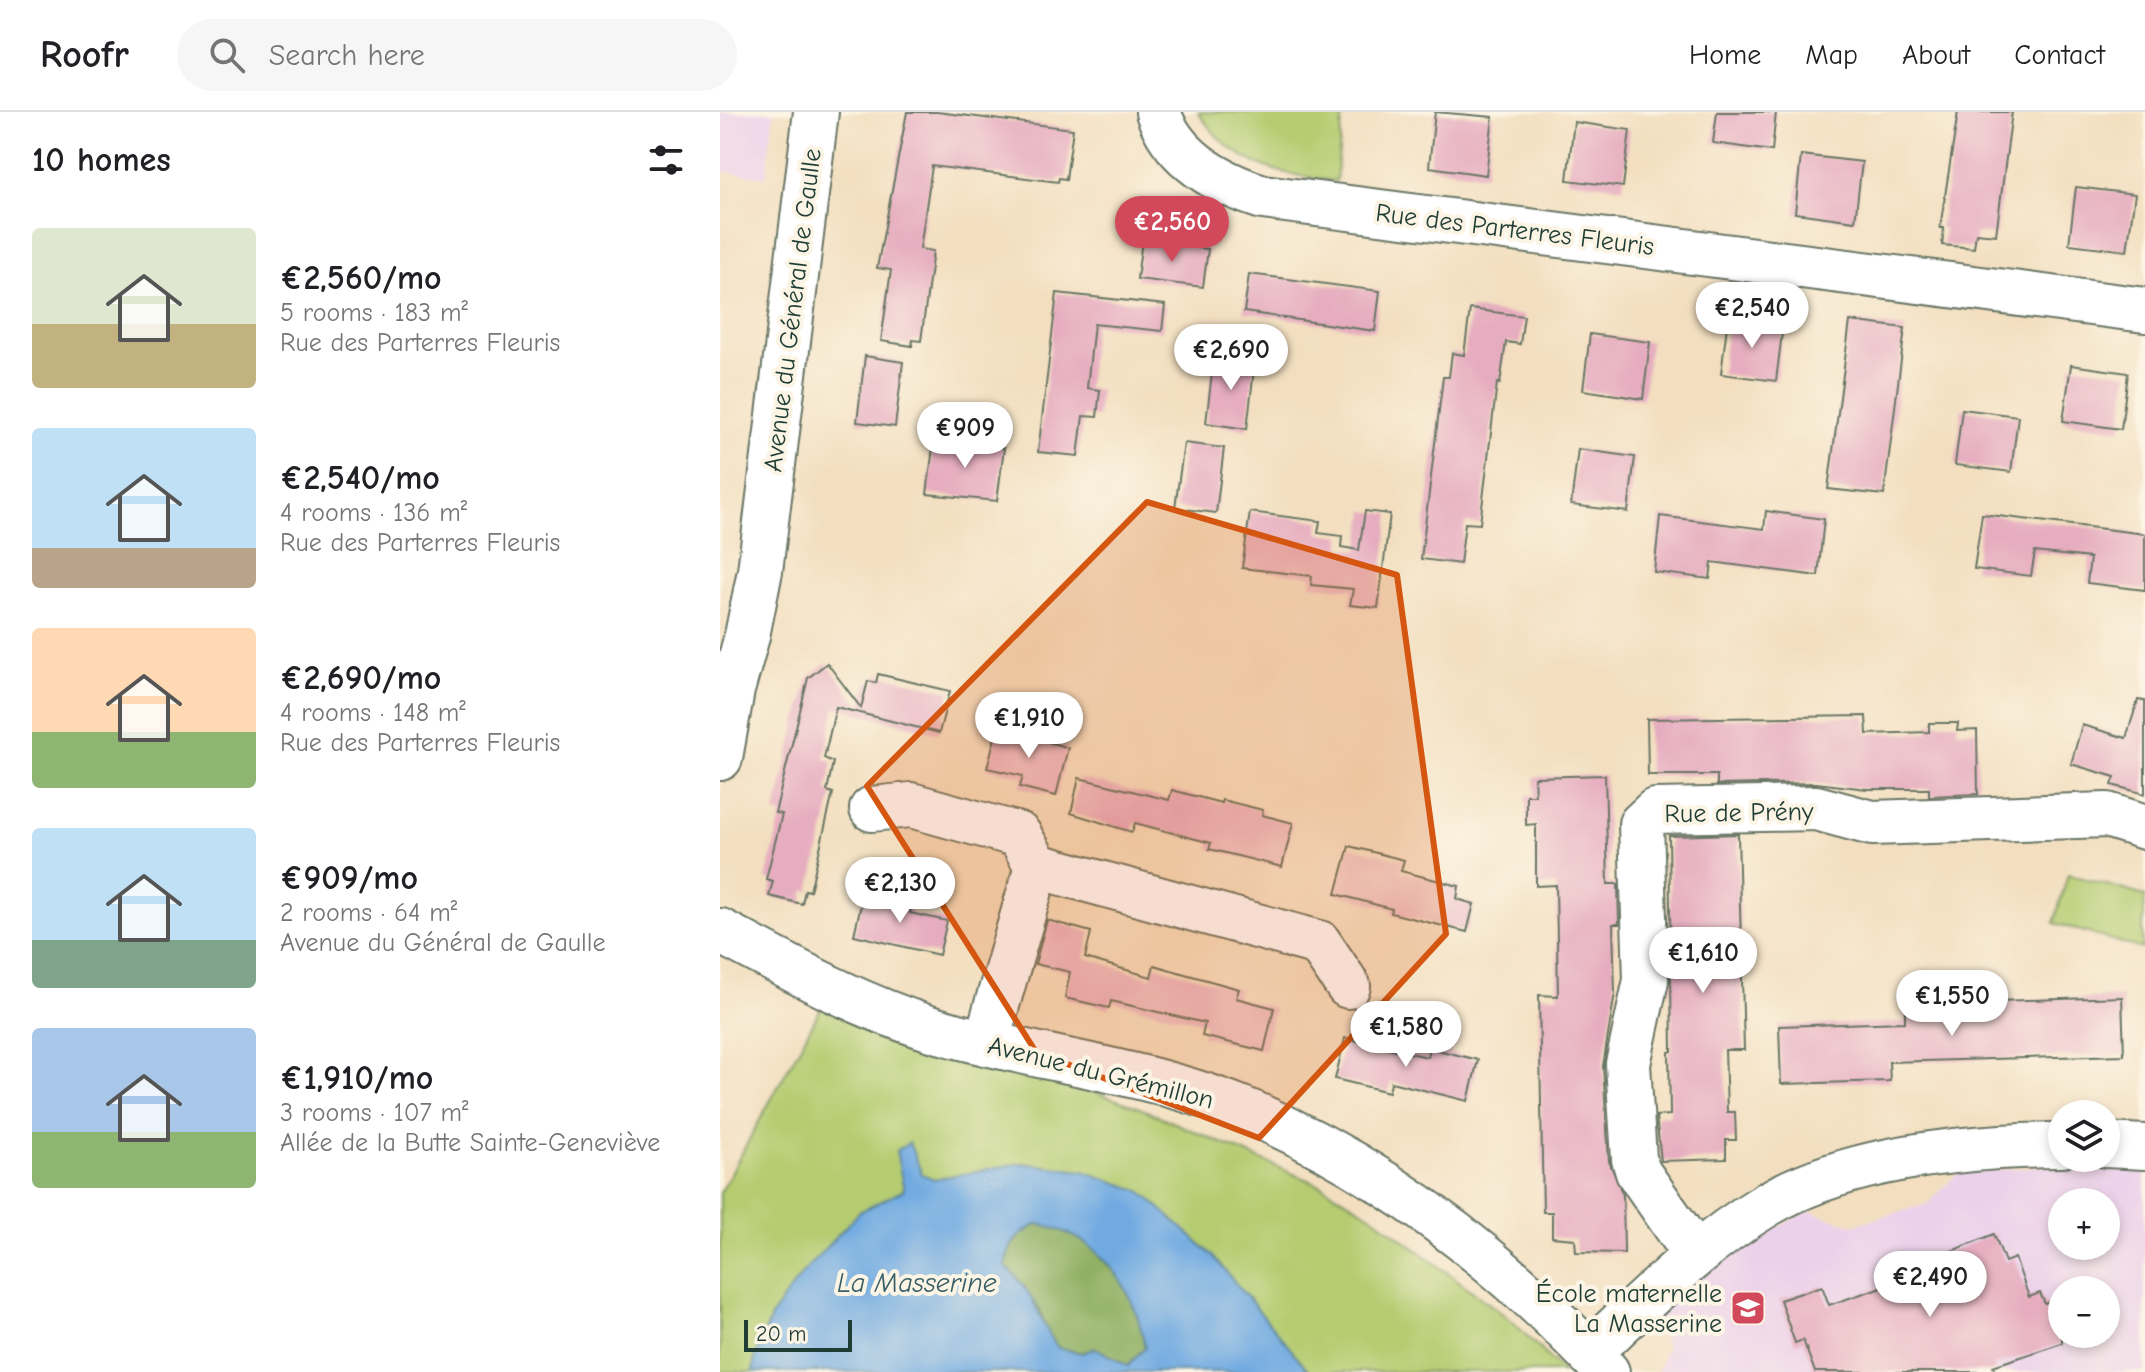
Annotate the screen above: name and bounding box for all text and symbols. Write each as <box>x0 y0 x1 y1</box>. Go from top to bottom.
search box <box>177 19 737 91</box>
text: Roofr <box>40 33 129 77</box>
icon: search <box>205 33 249 77</box>
text: Search here <box>269 38 425 73</box>
text: Home <box>1689 39 1761 71</box>
text: Map <box>1805 39 1858 71</box>
text: About <box>1902 39 1970 71</box>
text: Contact <box>2014 39 2105 71</box>
icon: filters <box>644 138 688 182</box>
text: 10 homes <box>32 140 171 180</box>
street label: Avenue du Général de Gaulle <box>758 147 828 473</box>
pin: €2,560 <box>1107 196 1237 264</box>
street label: Rue des Parterres Fleuris <box>1374 198 1656 262</box>
text: €2,560 <box>1133 207 1211 237</box>
text: €2,560/mo <box>280 258 442 298</box>
icon: home <box>96 260 192 356</box>
pin: €2,540 <box>1687 282 1817 350</box>
text: €2,540 <box>1714 293 1790 323</box>
text: 5 rooms · 183 m² <box>280 298 468 328</box>
pin: €2,690 <box>1166 324 1296 392</box>
text: Rue des Parterres Fleuris <box>280 328 560 358</box>
text: €2,690 <box>1192 335 1270 365</box>
pin: €909 <box>918 402 1012 470</box>
text: €909 <box>935 413 995 443</box>
text: €2,540/mo <box>280 458 440 498</box>
icon: home <box>96 460 192 556</box>
text: 4 rooms · 136 m² <box>280 498 467 528</box>
text: Rue des Parterres Fleuris <box>280 528 560 558</box>
text: €2,690/mo <box>280 658 441 698</box>
icon: home <box>96 660 192 756</box>
pin: €1,910 <box>964 692 1094 760</box>
text: 4 rooms · 148 m² <box>280 698 466 728</box>
text: €1,910 <box>993 703 1065 733</box>
text: Rue des Parterres Fleuris <box>280 728 560 758</box>
street label: Rue de Prény <box>1664 797 1814 829</box>
pin: €2,130 <box>835 857 965 925</box>
text: €909/mo <box>280 858 418 898</box>
icon: home <box>96 860 192 956</box>
text: €2,130 <box>863 868 937 898</box>
text: 2 rooms · 64 m² <box>280 898 457 928</box>
pin: €1,610 <box>1638 927 1768 995</box>
text: Avenue du Général de Gaulle <box>280 928 606 958</box>
text: €1,610 <box>1667 938 1739 968</box>
pin: €1,550 <box>1887 970 2017 1038</box>
text: €1,550 <box>1914 981 1990 1011</box>
pin: €1,580 <box>1341 1001 1471 1069</box>
text: €1,580 <box>1368 1012 1444 1042</box>
street label: Avenue du Grémillon <box>985 1030 1217 1116</box>
text: €1,910/mo <box>280 1058 433 1098</box>
icon: home <box>96 1060 192 1156</box>
text: 3 rooms · 107 m² <box>280 1098 469 1128</box>
map controls <box>2048 1100 2120 1348</box>
button: layers <box>2048 1100 2120 1172</box>
text: Allée de la Butte Sainte-Geneviève <box>280 1128 660 1158</box>
button: + <box>2048 1188 2120 1260</box>
pin: €2,490 <box>1865 1251 1995 1319</box>
text: €2,490 <box>1892 1262 1968 1292</box>
water label: La Masserine <box>837 1267 997 1299</box>
button: − <box>2048 1276 2120 1348</box>
place label: École maternelle La Masserine <box>1536 1278 1722 1339</box>
school or university icon: École maternelle La Masserine <box>1729 1289 1767 1327</box>
scale bar <box>744 1316 852 1352</box>
text: 20 m <box>756 1321 806 1347</box>

